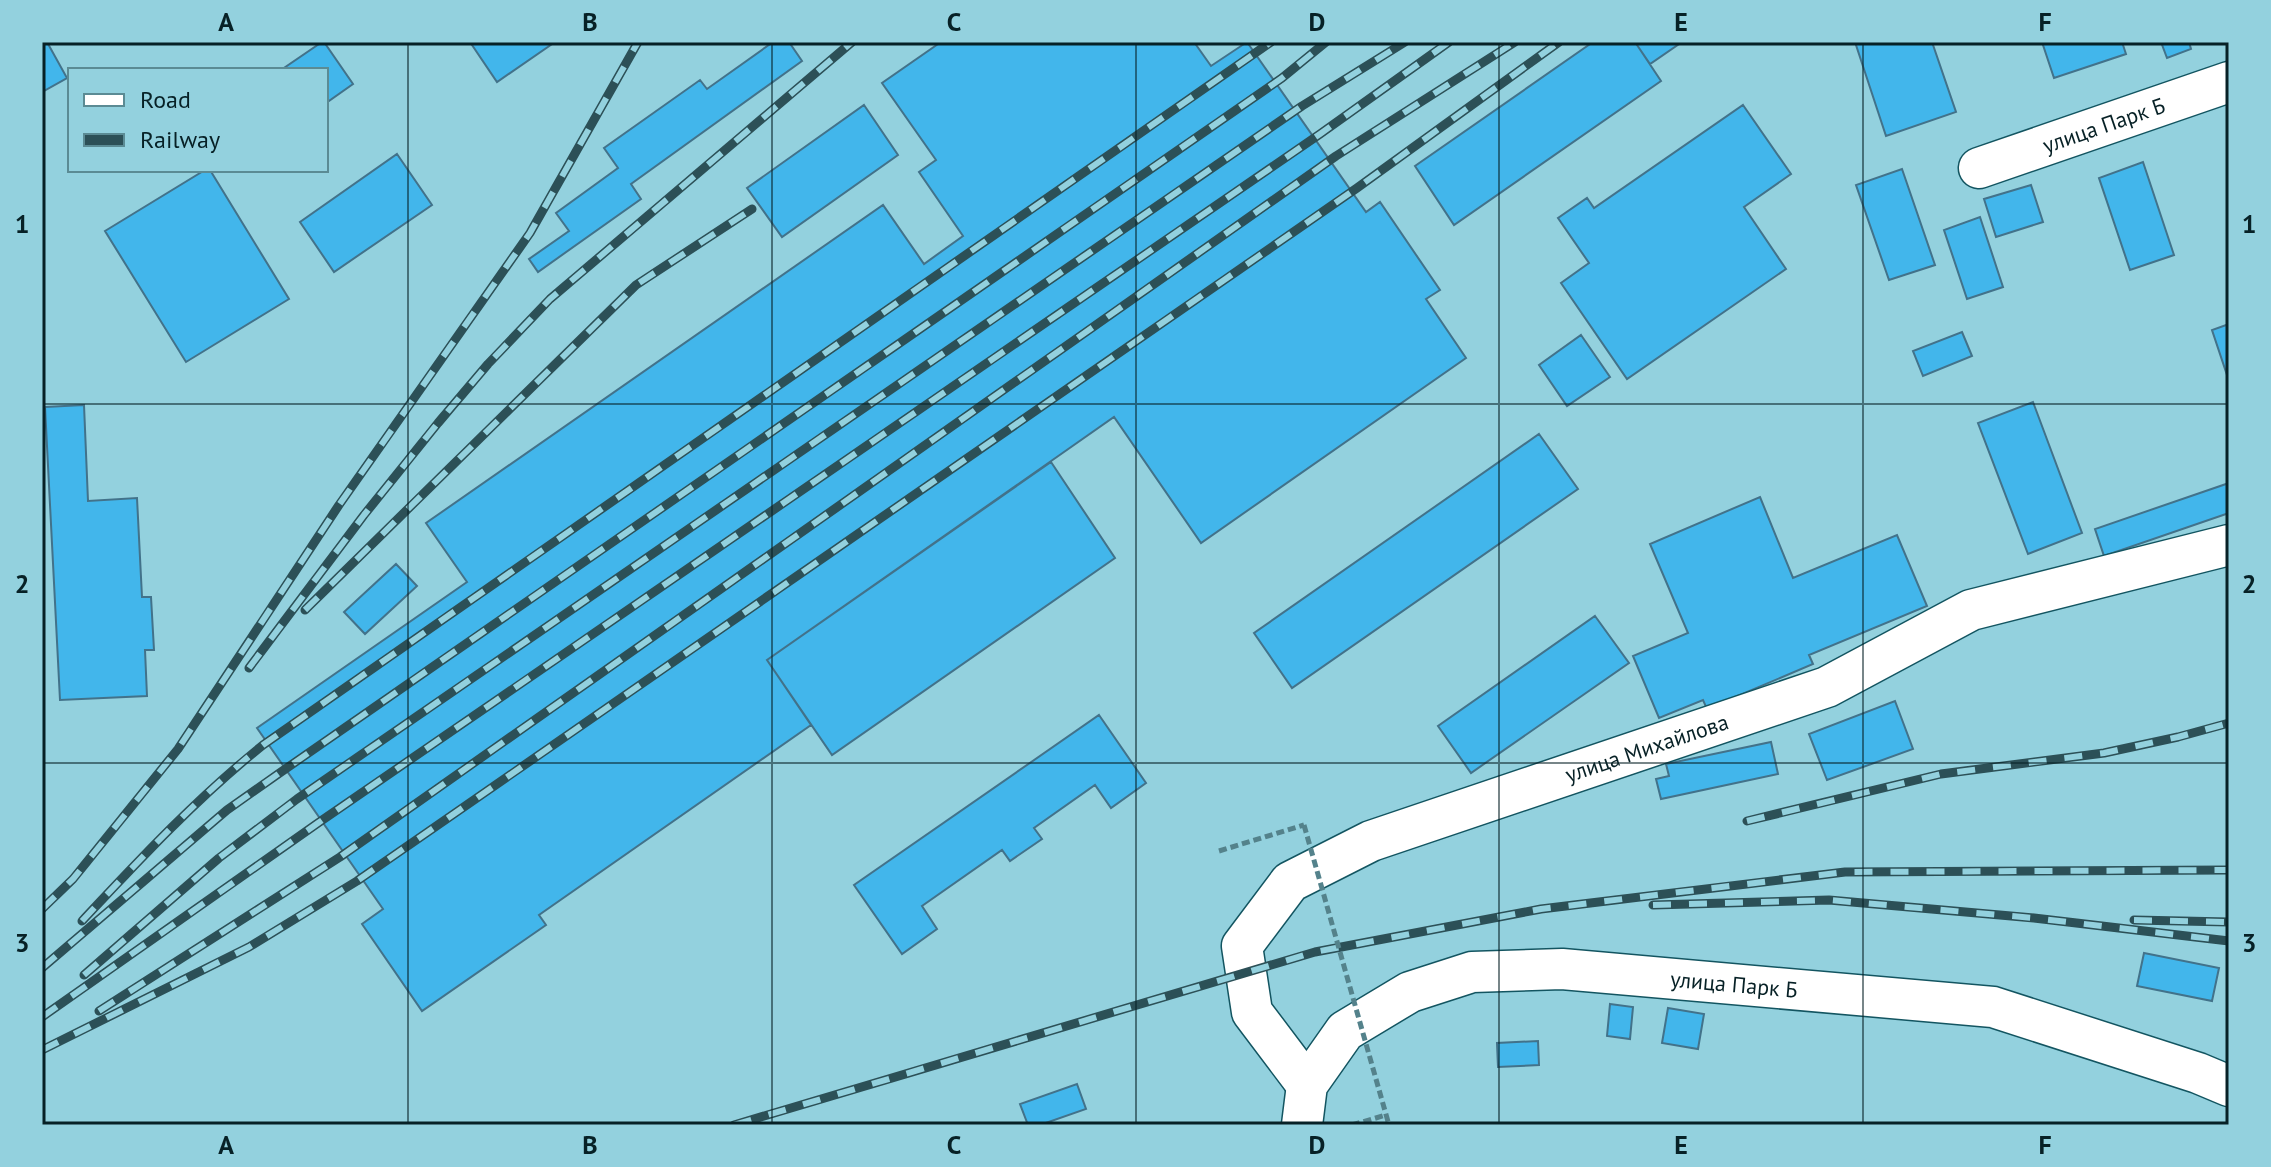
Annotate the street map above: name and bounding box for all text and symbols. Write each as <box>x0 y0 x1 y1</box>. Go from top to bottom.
text: A <box>218 5 234 38</box>
text: B <box>582 5 598 38</box>
text: C <box>947 5 961 38</box>
text: D <box>1309 5 1325 38</box>
text: E <box>1674 5 1688 38</box>
text: F <box>2038 5 2052 38</box>
legend <box>68 68 328 172</box>
text: Road <box>140 84 191 115</box>
street label: улица Парк Б <box>2039 91 2169 159</box>
text: Railway <box>140 124 220 155</box>
text: 1 <box>15 207 29 240</box>
text: 1 <box>2242 207 2256 240</box>
text: 2 <box>15 567 29 600</box>
text: 2 <box>2242 567 2256 600</box>
street label: улица Михайлова <box>1562 707 1732 788</box>
text: 3 <box>15 926 29 959</box>
text: 3 <box>2242 926 2256 959</box>
street label: улица Парк Б <box>1669 965 1799 1004</box>
text: A <box>218 1128 234 1161</box>
text: B <box>582 1128 598 1161</box>
text: C <box>947 1128 961 1161</box>
text: D <box>1309 1128 1325 1161</box>
text: E <box>1674 1128 1688 1161</box>
text: F <box>2038 1128 2052 1161</box>

